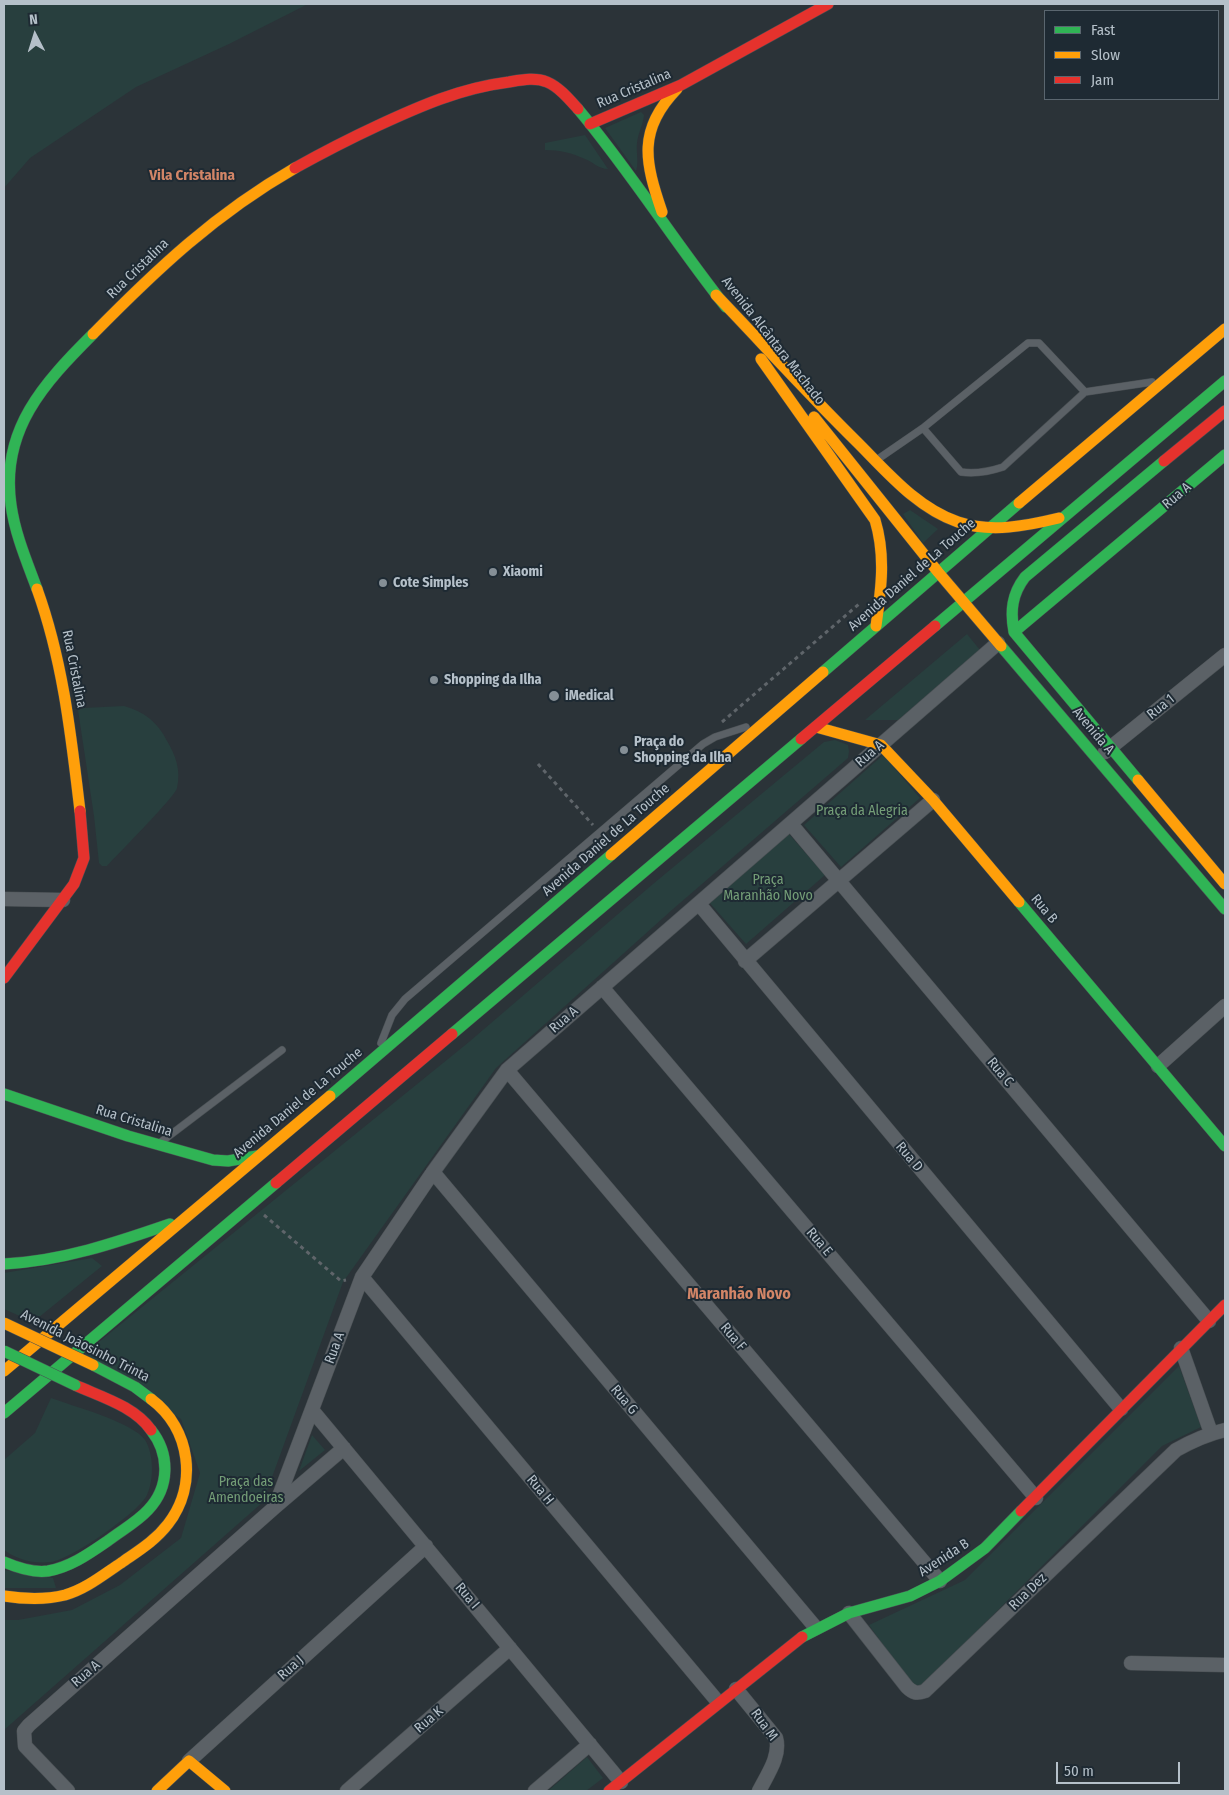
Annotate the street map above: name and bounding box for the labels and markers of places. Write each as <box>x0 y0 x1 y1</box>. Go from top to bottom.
place label: Xiaomi <box>503 564 543 580</box>
marker: Xiaomi <box>487 566 499 578</box>
place label: Cote Simples <box>393 575 468 591</box>
marker: Cote Simples <box>377 577 389 589</box>
place label: Shopping da Ilha <box>444 672 541 688</box>
marker: Shopping da Ilha <box>428 674 440 686</box>
place label: iMedical <box>565 688 614 704</box>
marker: iMedical <box>547 689 561 703</box>
place label: Praça do Shopping da Ilha <box>634 734 731 766</box>
marker: Praça do Shopping da Ilha <box>618 744 630 756</box>

